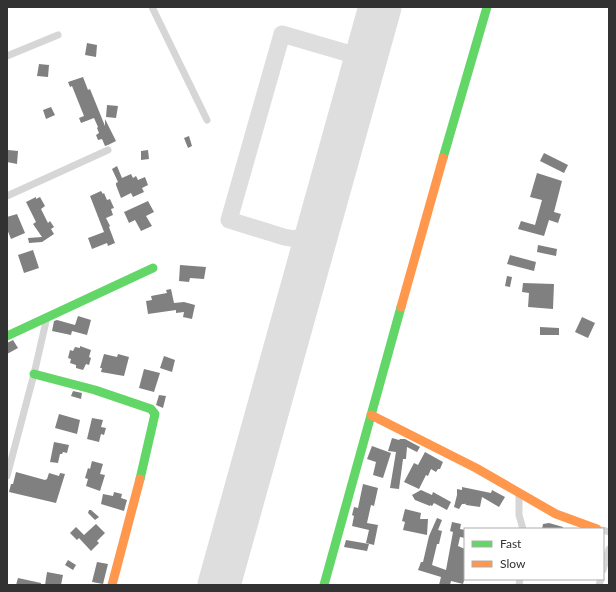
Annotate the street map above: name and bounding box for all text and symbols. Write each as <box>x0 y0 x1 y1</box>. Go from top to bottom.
legend <box>464 528 604 580</box>
text: Fast <box>500 536 522 551</box>
text: Slow <box>500 556 526 571</box>

